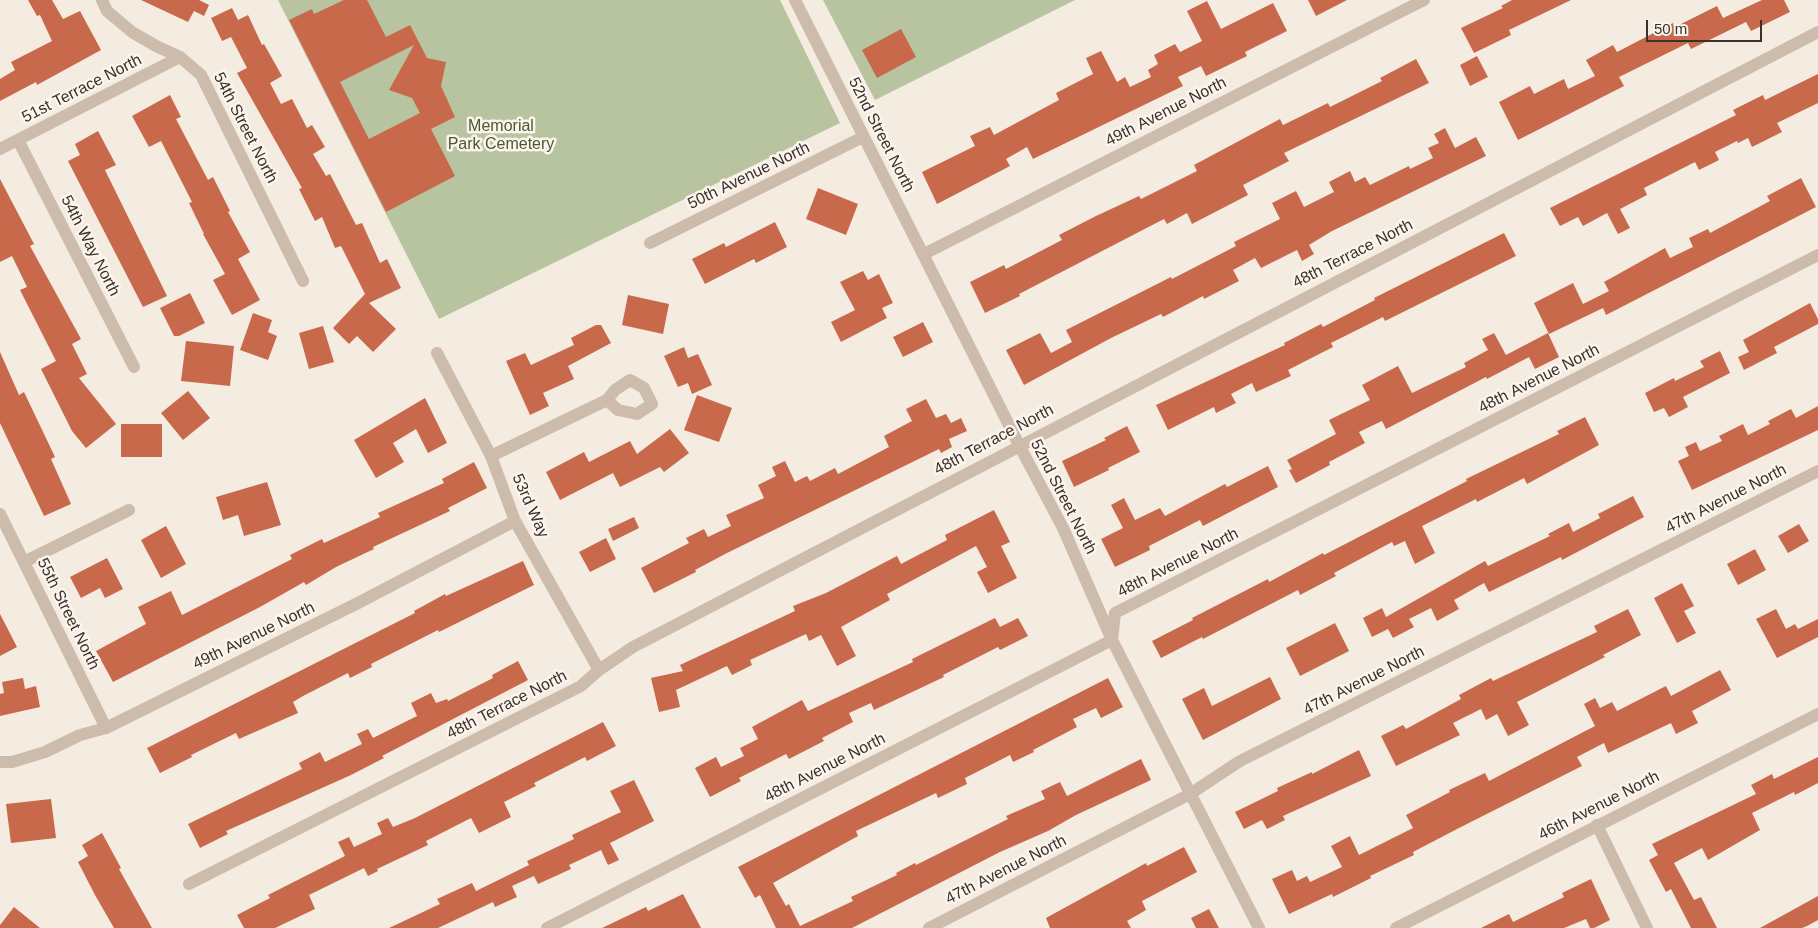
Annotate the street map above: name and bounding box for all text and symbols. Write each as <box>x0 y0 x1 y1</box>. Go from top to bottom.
scale bar <box>1648 10 1764 42</box>
text: 50 m <box>1654 20 1687 37</box>
street label: 51st Terrace North <box>19 51 145 127</box>
street label: 54th Street North <box>209 69 281 187</box>
street label: 49th Avenue North <box>1102 73 1230 151</box>
street label: 52nd Street North <box>844 74 918 196</box>
park label: Memorial Park Cemetery <box>448 117 554 155</box>
street label: 50th Avenue North <box>685 138 813 214</box>
street label: 54th Way North <box>56 192 124 300</box>
street label: 48th Terrace North <box>1290 215 1416 293</box>
street label: 48th Avenue North <box>1475 340 1603 418</box>
street label: 48th Terrace North <box>931 400 1057 480</box>
street label: 52nd Street North <box>1026 436 1100 558</box>
street label: 47th Avenue North <box>1662 460 1790 538</box>
street label: 53rd Way <box>507 471 553 541</box>
street label: 48th Avenue North <box>1114 524 1242 602</box>
street label: 55th Street North <box>33 555 103 673</box>
street label: 49th Avenue North <box>190 598 318 674</box>
street label: 47th Avenue North <box>1300 642 1428 720</box>
street label: 48th Terrace North <box>444 666 570 744</box>
street label: 48th Avenue North <box>761 729 889 807</box>
street label: 46th Avenue North <box>1535 767 1663 845</box>
street label: 47th Avenue North <box>942 831 1070 909</box>

